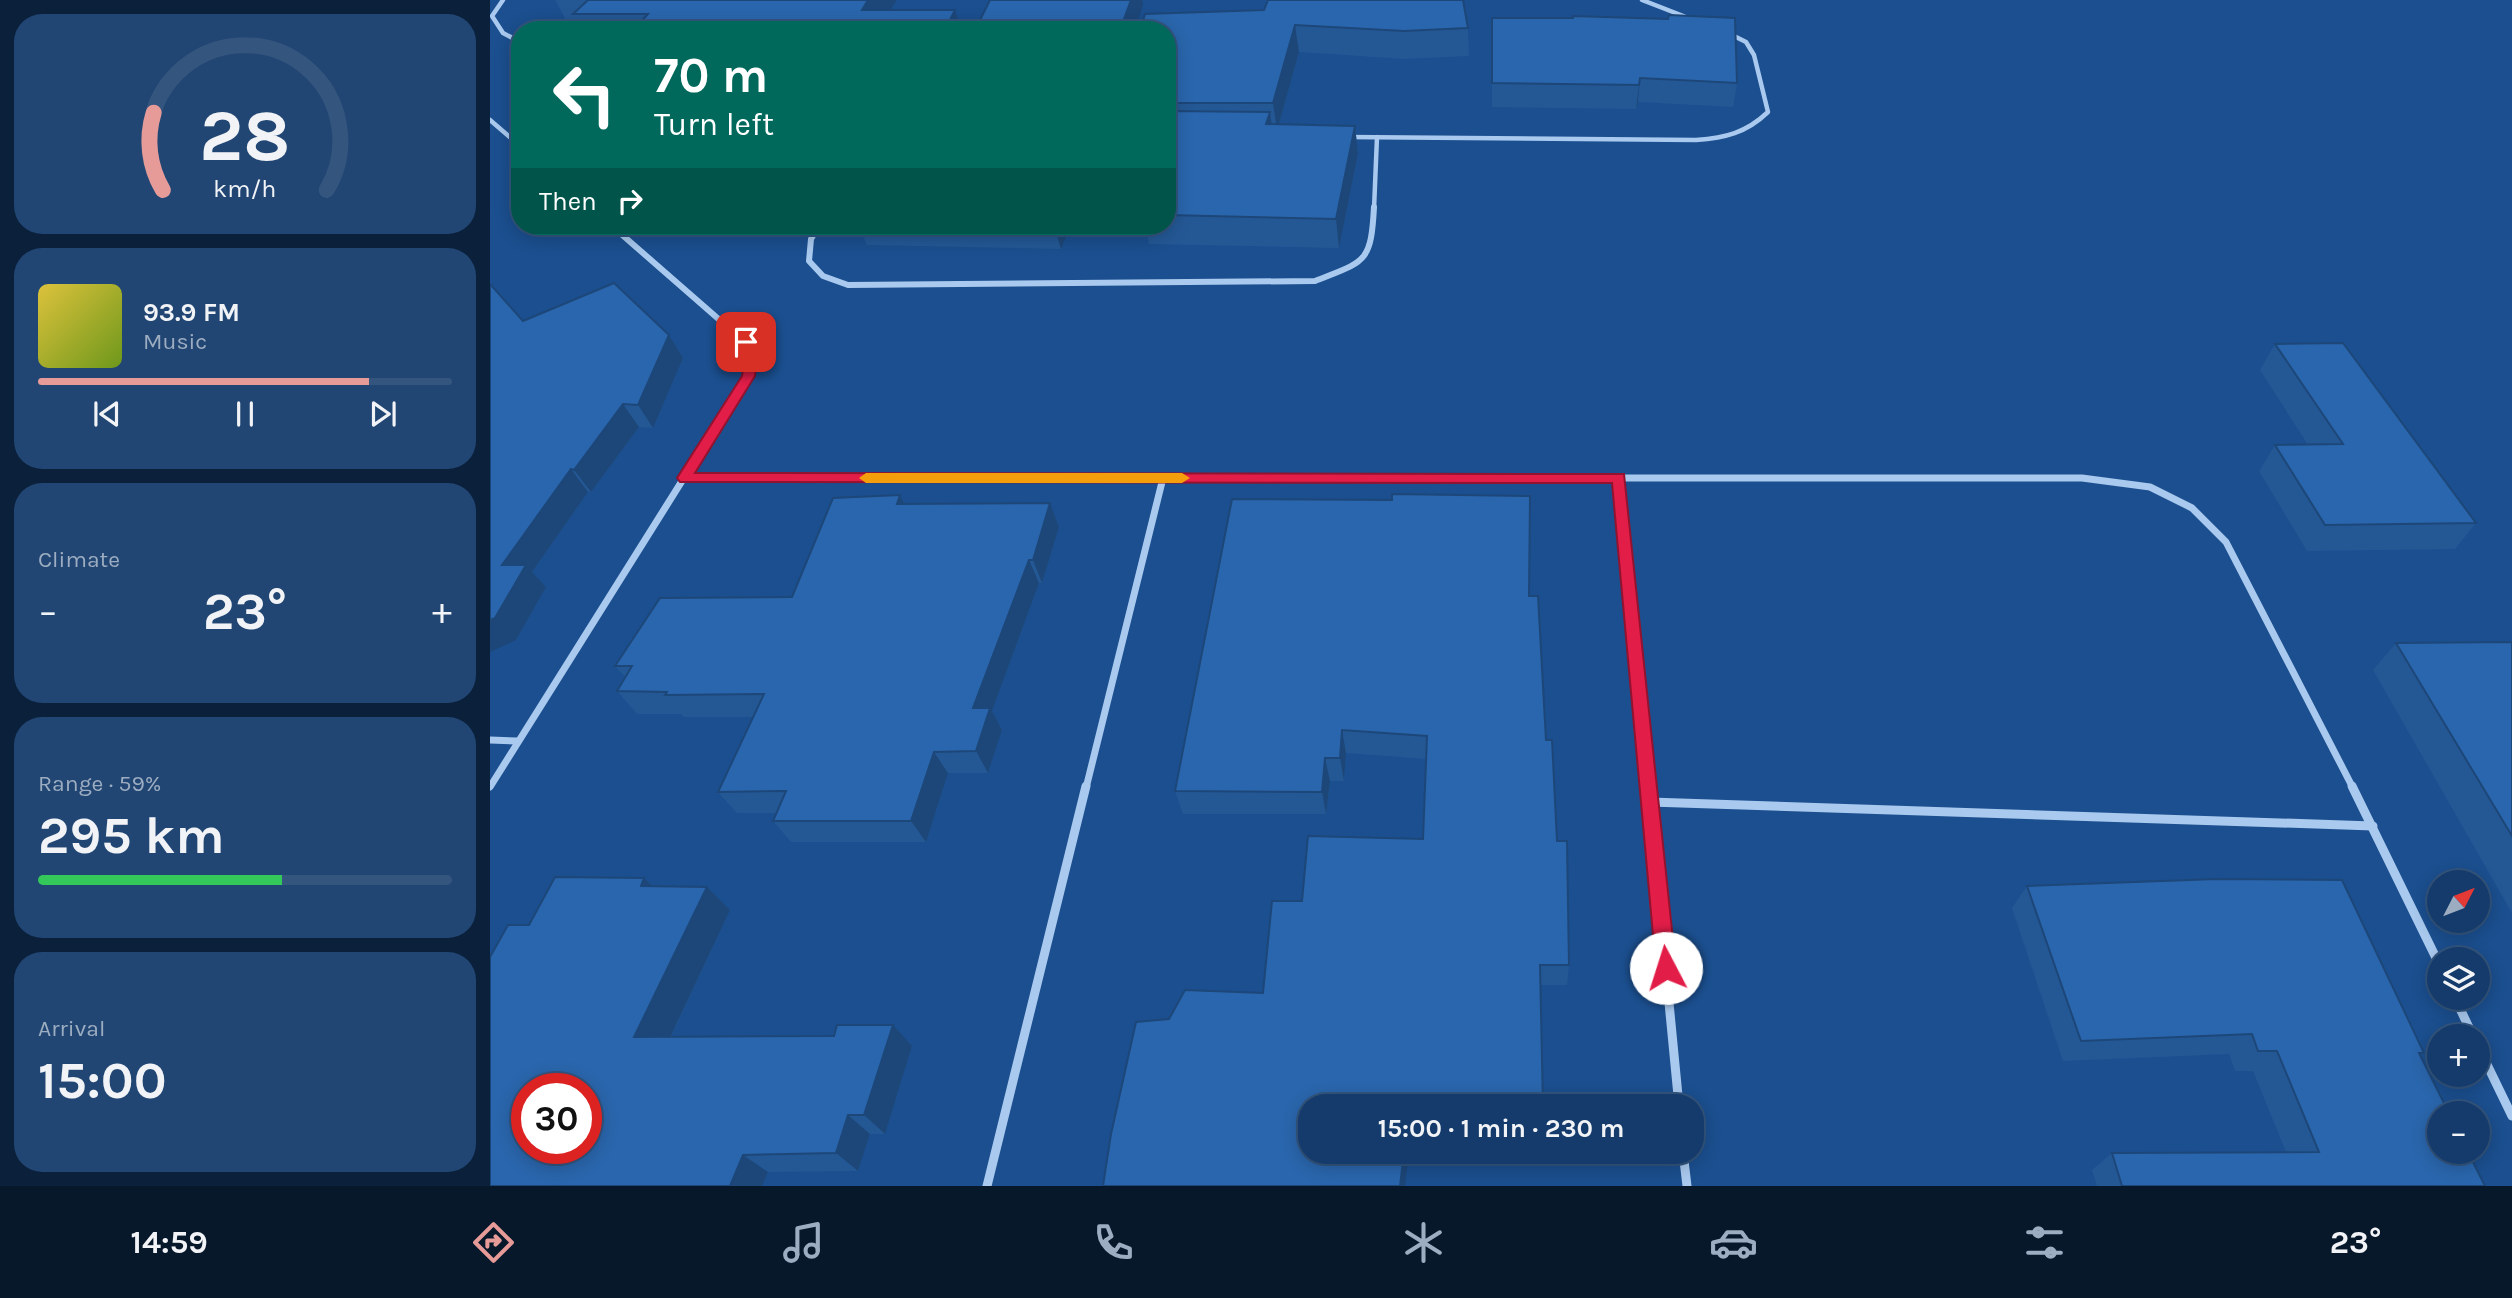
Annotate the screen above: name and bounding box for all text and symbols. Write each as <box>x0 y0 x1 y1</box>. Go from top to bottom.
text: 70 m <box>654 47 768 104</box>
icon: left <box>539 49 630 140</box>
text: 28 <box>199 94 291 179</box>
text: Turn left <box>654 106 774 143</box>
text: km/h <box>213 174 277 203</box>
icon: right <box>611 182 649 220</box>
text: Then <box>539 186 597 217</box>
text: 93.9 FM <box>143 297 240 328</box>
pin <box>716 312 776 372</box>
icon: arrive <box>727 323 765 361</box>
text: Music <box>143 328 207 355</box>
icon: previous <box>88 395 126 433</box>
icon: pause <box>226 395 264 433</box>
icon: next <box>364 395 402 433</box>
text: Climate <box>38 546 120 573</box>
text: 23° <box>203 581 287 642</box>
text: − <box>38 589 58 634</box>
text: + <box>432 589 452 634</box>
text: Range · 59% <box>38 770 161 797</box>
text: 295 km <box>38 805 225 866</box>
north arrow <box>2427 870 2490 933</box>
map controls <box>2427 870 2490 1164</box>
position arrow <box>1629 931 1703 1005</box>
button: layers <box>2427 947 2490 1010</box>
text: Arrival <box>38 1015 105 1042</box>
button: + <box>2427 1024 2490 1087</box>
text: 15:00 <box>38 1050 167 1111</box>
speed limit sign: 30 <box>511 1073 602 1164</box>
button: − <box>2427 1101 2490 1164</box>
text: 15:00 · 1 min · 230 m <box>1378 1113 1624 1144</box>
icon: directions <box>469 1218 518 1267</box>
icon: music <box>779 1218 828 1267</box>
icon: phone <box>1089 1218 1138 1267</box>
icon: climate <box>1399 1218 1448 1267</box>
icon: car <box>1709 1218 1758 1267</box>
icon: filters <box>2020 1218 2069 1267</box>
text: 14:59 <box>131 1224 208 1261</box>
text: 23° <box>2330 1224 2381 1261</box>

